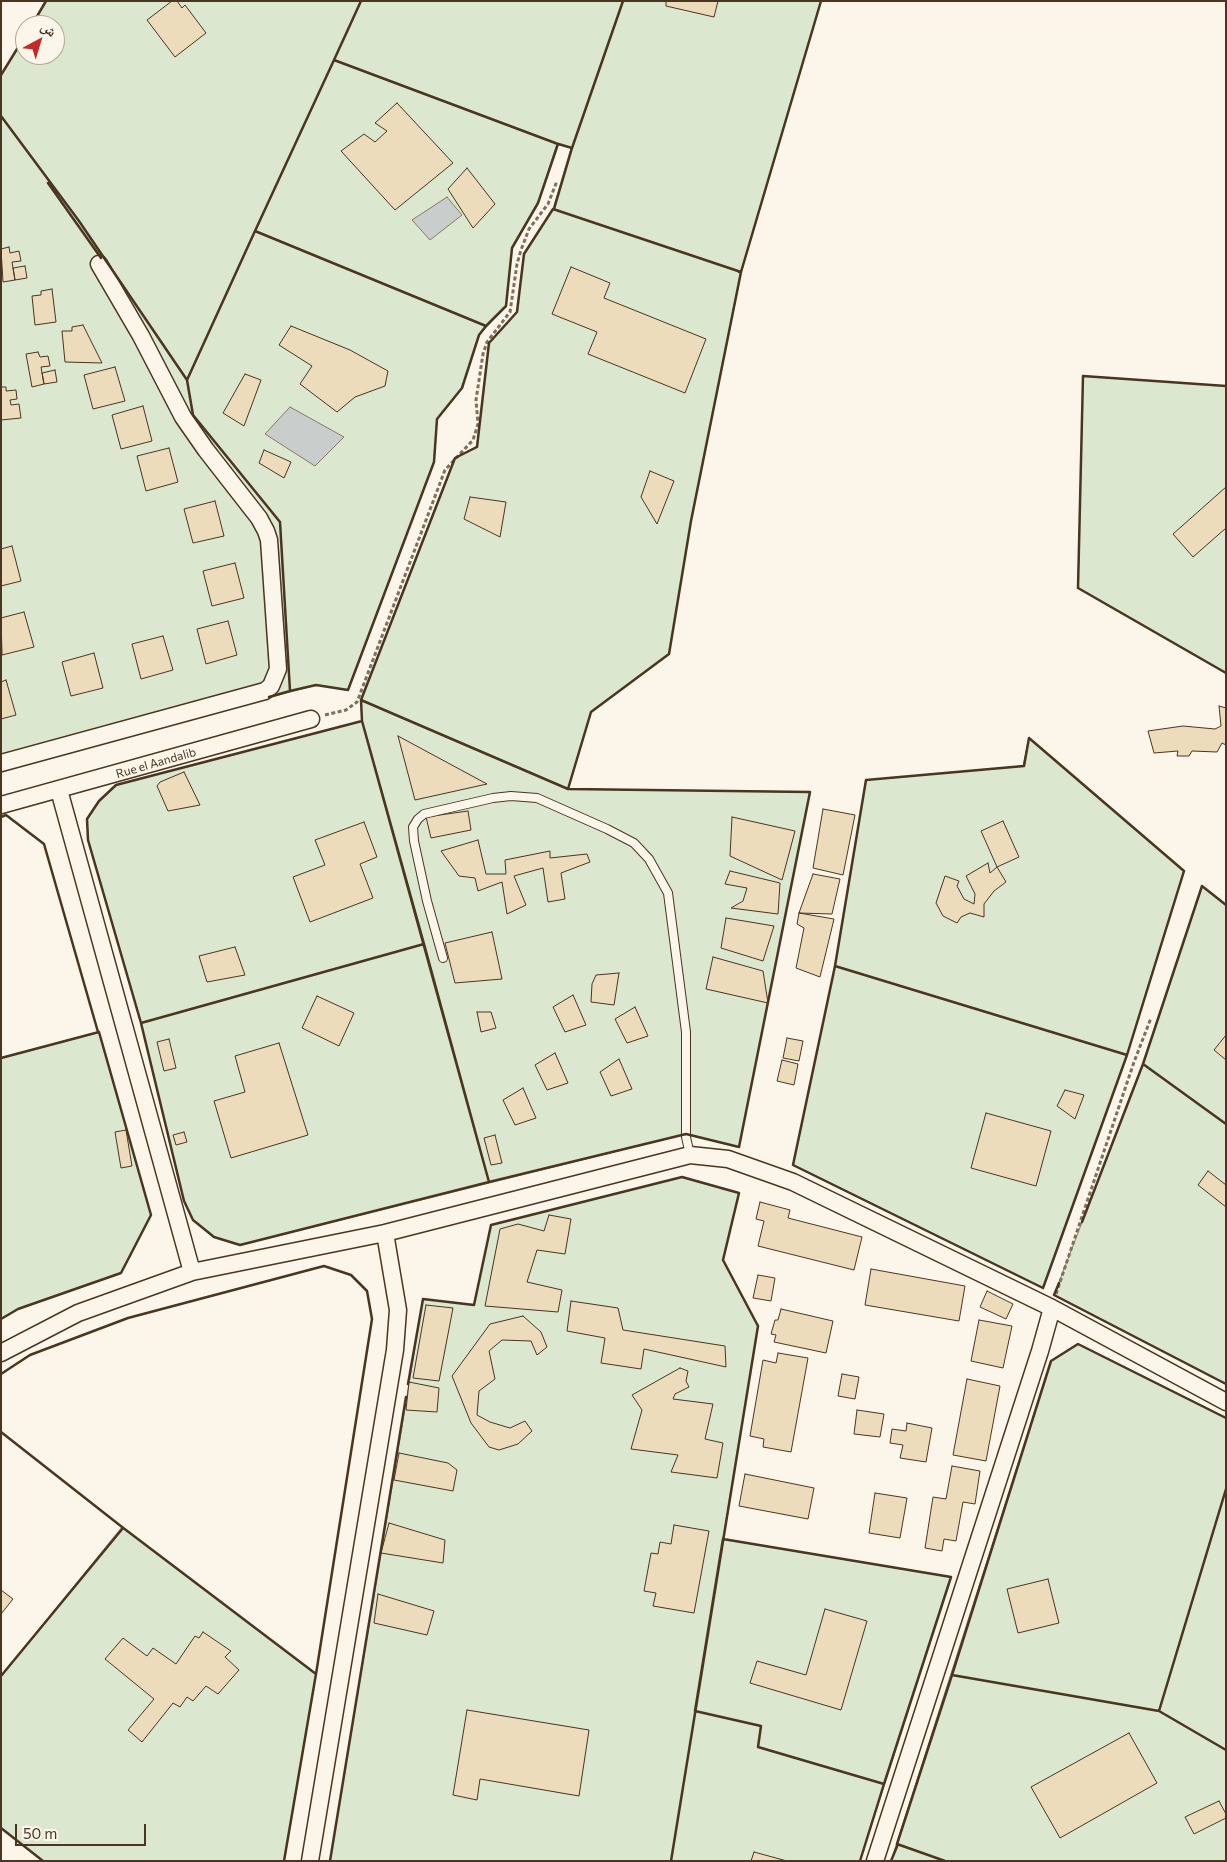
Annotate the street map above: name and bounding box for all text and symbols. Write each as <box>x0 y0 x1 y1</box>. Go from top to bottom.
north arrow <box>15 15 65 65</box>
text: ش <box>38 17 60 40</box>
street label: Rue el Aandalib <box>114 745 198 781</box>
scale bar <box>18 1814 149 1846</box>
text: 50 m <box>23 1824 57 1842</box>

